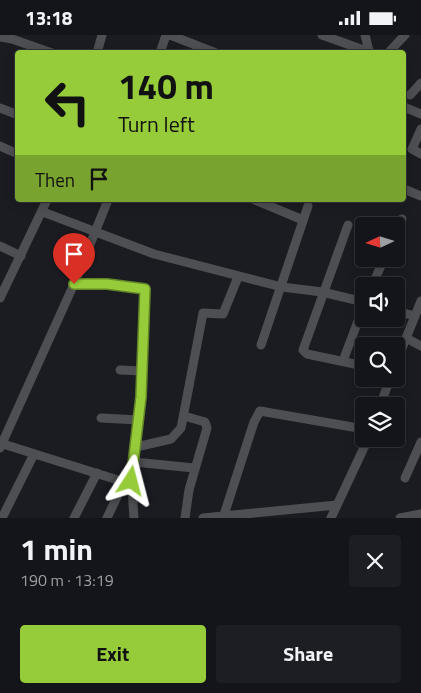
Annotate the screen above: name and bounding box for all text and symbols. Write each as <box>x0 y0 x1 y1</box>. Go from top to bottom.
text: 13:18 <box>25 3 72 32</box>
text: 140 m <box>118 59 214 113</box>
icon: left <box>35 70 100 135</box>
text: Turn left <box>118 107 195 141</box>
text: Then <box>35 165 75 194</box>
icon: arrive <box>85 165 113 193</box>
north arrow <box>355 217 405 267</box>
map controls <box>355 217 405 447</box>
pin <box>53 233 95 284</box>
icon: arrive <box>60 240 88 268</box>
button: sound <box>355 277 405 327</box>
button: search <box>355 337 405 387</box>
button: layers <box>355 397 405 447</box>
position arrow <box>104 454 156 506</box>
text: 1 min <box>20 526 93 572</box>
button: close <box>349 535 401 587</box>
text: 190 m · 13:19 <box>20 568 114 592</box>
button: Exit <box>20 625 206 683</box>
button: Share <box>216 625 401 683</box>

